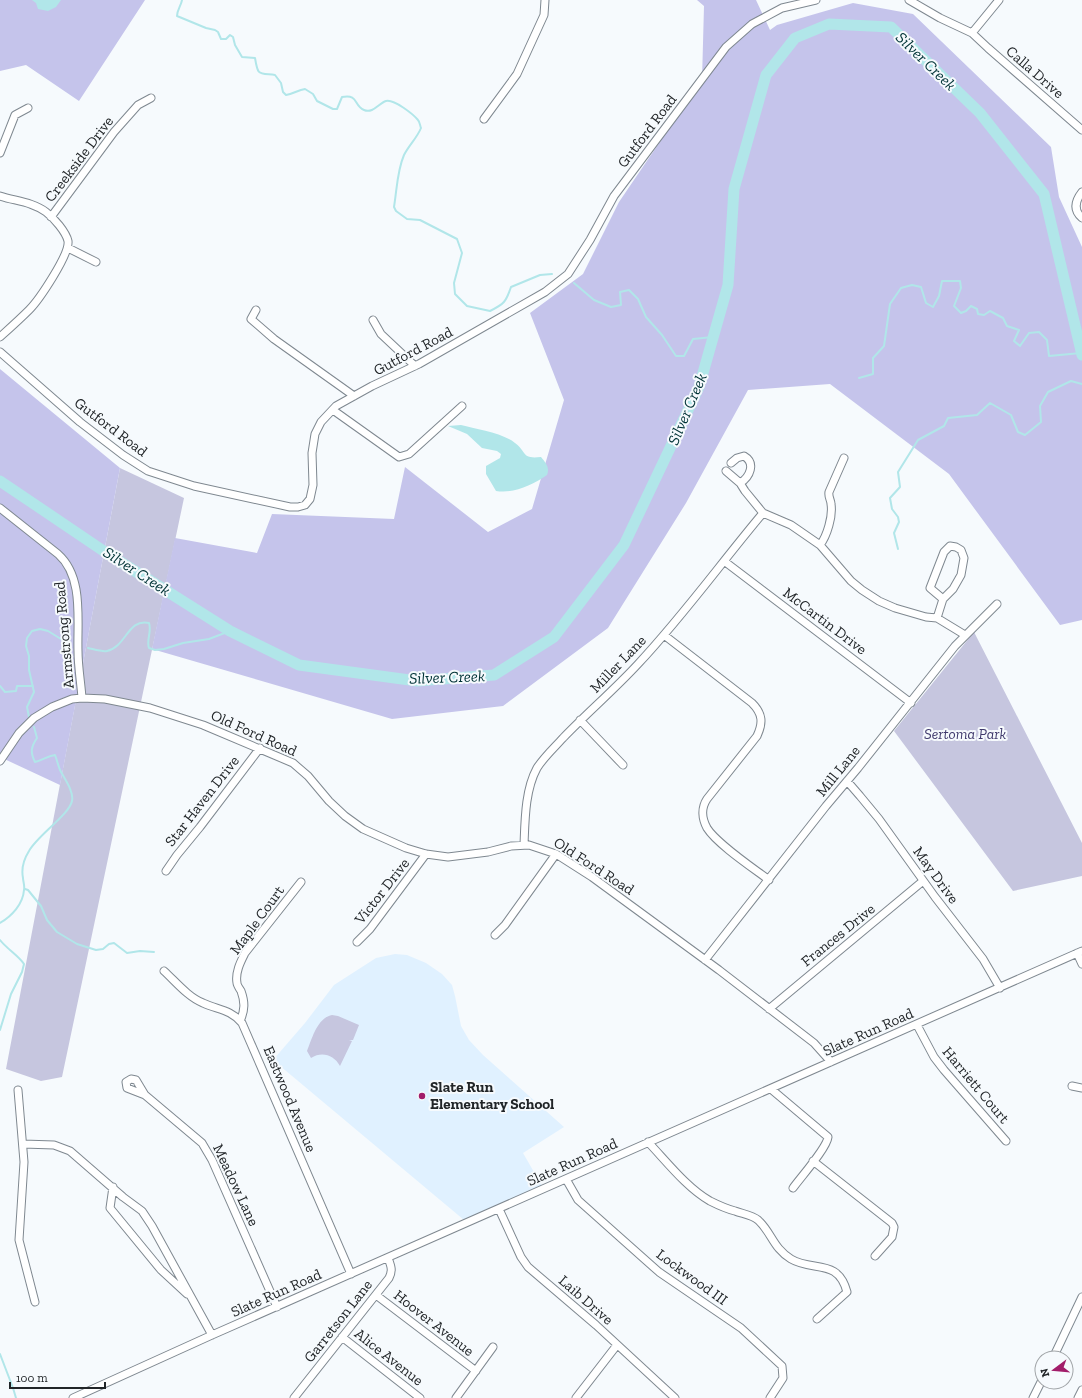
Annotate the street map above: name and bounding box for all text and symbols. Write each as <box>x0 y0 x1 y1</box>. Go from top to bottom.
water label: Silver Creek <box>892 28 960 94</box>
street label: Calla Drive <box>1002 42 1068 102</box>
street label: Gutford Road <box>614 90 681 171</box>
street label: Creekside Drive <box>41 113 117 205</box>
street label: Gutford Road <box>370 322 456 379</box>
water label: Silver Creek <box>663 370 711 448</box>
street label: Gutford Road <box>71 394 152 461</box>
water label: Silver Creek <box>100 542 174 600</box>
street label: Armstrong Road <box>50 580 78 689</box>
street label: McCartin Drive <box>780 584 870 658</box>
street label: Miller Lane <box>586 631 650 697</box>
water label: Silver Creek <box>409 666 485 688</box>
street label: Old Ford Road <box>208 706 301 760</box>
park label: Sertoma Park <box>924 725 1006 743</box>
street label: Mill Lane <box>812 742 864 800</box>
street label: Star Haven Drive <box>161 752 243 850</box>
street label: Old Ford Road <box>550 833 638 899</box>
street label: May Drive <box>909 843 963 907</box>
street label: Victor Drive <box>350 854 413 928</box>
street label: Maple Court <box>226 882 288 958</box>
street label: Frances Drive <box>797 900 879 970</box>
street label: Slate Run Road <box>820 1004 917 1060</box>
street label: Eastwood Avenue <box>260 1043 320 1155</box>
street label: Harriett Court <box>939 1043 1014 1127</box>
place label: Slate Run Elementary School <box>430 1078 554 1113</box>
marker: Slate Run Elementary School <box>417 1091 427 1101</box>
street label: Slate Run Road <box>524 1134 621 1190</box>
street label: Meadow Lane <box>209 1141 263 1229</box>
street label: Lockwood III <box>653 1245 731 1309</box>
street label: Slate Run Road <box>228 1265 325 1321</box>
street label: Laib Drive <box>555 1271 617 1329</box>
street label: Garretson Lane <box>300 1276 376 1366</box>
street label: Hoover Avenue <box>390 1286 478 1360</box>
street label: Alice Avenue <box>351 1325 427 1389</box>
north arrow <box>1034 1350 1074 1390</box>
scale bar <box>10 1364 105 1390</box>
text: N <box>1037 1366 1052 1378</box>
text: 100 m <box>16 1371 48 1385</box>

